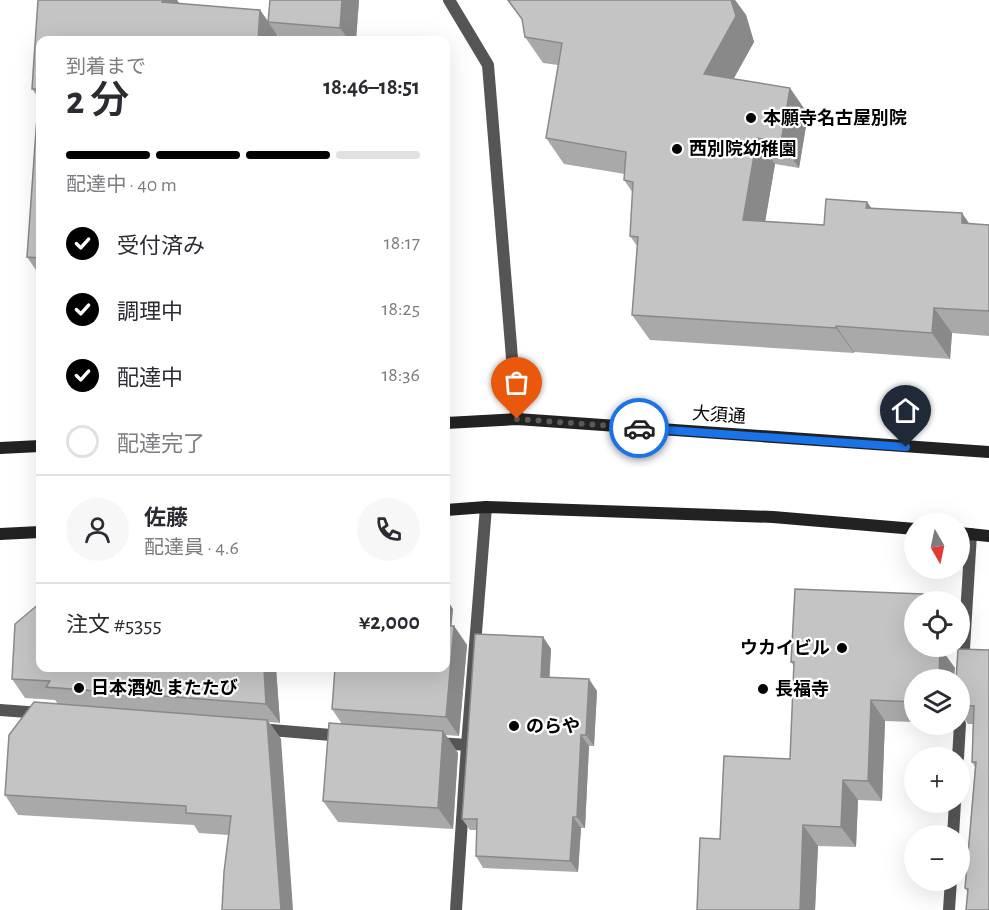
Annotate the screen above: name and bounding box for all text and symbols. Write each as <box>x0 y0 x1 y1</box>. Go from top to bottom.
text: 到着まで <box>66 57 146 77</box>
text: 18:46–18:51 <box>323 76 420 98</box>
text: 2 分 <box>66 82 129 121</box>
place label: 本願寺名古屋別院 <box>763 108 907 128</box>
marker: 本願寺名古屋別院 <box>744 111 758 125</box>
place label: 西別院幼稚園 <box>689 139 797 159</box>
marker: 西別院幼稚園 <box>670 142 684 156</box>
text: 配達中 · 40 m <box>66 175 177 195</box>
icon: check <box>66 227 99 260</box>
text: 18:17 <box>384 233 420 253</box>
text: 受付済み <box>117 235 205 257</box>
icon: check <box>66 293 99 326</box>
text: 18:25 <box>382 299 420 319</box>
text: 調理中 <box>117 301 183 323</box>
pin <box>491 357 542 419</box>
icon: check <box>66 359 99 392</box>
text: 18:36 <box>381 365 420 385</box>
icon: bag <box>500 366 533 399</box>
text: 配達中 <box>117 367 183 389</box>
pin <box>880 385 931 447</box>
icon: home <box>889 394 922 427</box>
courier <box>609 398 669 458</box>
street label: 大須通 <box>691 404 747 427</box>
icon: car <box>623 412 656 445</box>
text: 配達完了 <box>117 433 205 455</box>
button: person <box>66 498 129 561</box>
button: phone <box>357 498 420 561</box>
text: 佐藤 <box>144 507 188 529</box>
north arrow <box>904 513 970 579</box>
map controls <box>904 513 970 891</box>
text: 配達員 · 4.6 <box>144 538 239 558</box>
button: locate <box>904 591 970 657</box>
text: ¥2,000 <box>359 611 420 633</box>
text: 注文 #5355 <box>66 614 162 636</box>
place label: ウカイビル <box>740 638 830 658</box>
marker: ウカイビル <box>835 641 849 655</box>
button: layers <box>904 669 970 735</box>
place label: 日本酒処 またたび <box>91 678 238 698</box>
place label: 長福寺 <box>775 680 829 699</box>
marker: 日本酒処 またたび <box>72 681 86 695</box>
marker: 長福寺 <box>756 682 770 696</box>
place label: のらや <box>526 717 580 736</box>
marker: のらや <box>507 719 521 733</box>
button: + <box>904 747 970 813</box>
button: − <box>904 825 970 891</box>

